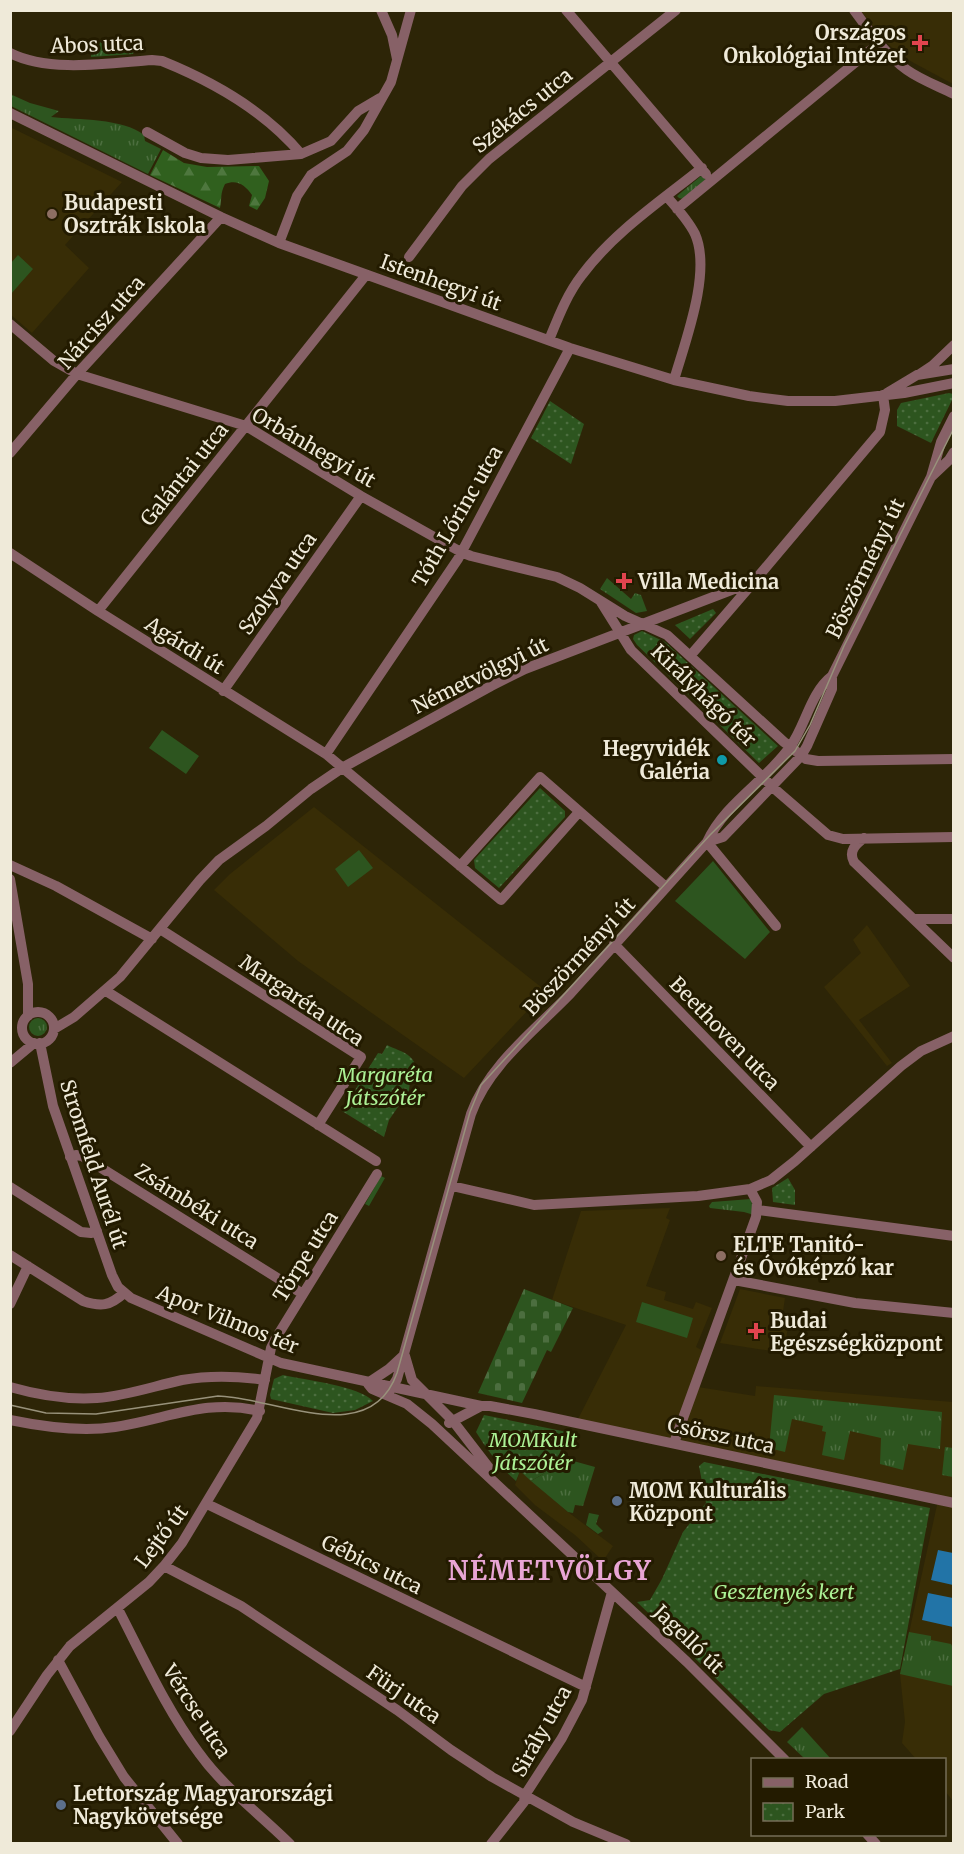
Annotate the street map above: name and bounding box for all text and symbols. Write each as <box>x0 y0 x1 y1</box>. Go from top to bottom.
place label: Országos Onkológiai Intézet <box>723 20 906 68</box>
street label: Abos utca <box>49 30 144 58</box>
marker: Országos Onkológiai Intézet <box>911 34 929 52</box>
street label: Székács utca <box>467 62 577 158</box>
place label: Budapesti Osztrák Iskola <box>64 190 206 238</box>
marker: Budapesti Osztrák Iskola <box>45 207 59 221</box>
street label: Istenhegyi út <box>377 249 505 316</box>
street label: Nárcisz utca <box>53 270 150 374</box>
street label: Orbánhegyi út <box>248 402 380 493</box>
street label: Galántai utca <box>135 417 233 531</box>
street label: Tóth Lőrinc utca <box>406 441 508 591</box>
street label: Böszörményi út <box>820 494 910 642</box>
street label: Szolyva utca <box>233 527 322 639</box>
place label: Villa Medicina <box>637 569 779 594</box>
marker: Villa Medicina <box>615 572 633 590</box>
street label: Agárdi út <box>140 610 229 679</box>
street label: Németvölgyi út <box>408 631 552 719</box>
street label: Királyhágó tér <box>646 639 762 751</box>
place label: Hegyvidék Galéria <box>603 736 710 784</box>
marker: Hegyvidék Galéria <box>715 753 729 767</box>
street label: Böszörményi út <box>518 892 640 1020</box>
street label: Margaréta utca <box>235 949 369 1051</box>
street label: Beethoven utca <box>665 971 786 1095</box>
park label: Margaréta Játszótér <box>336 1062 433 1110</box>
street label: Stromfeld Aurél út <box>55 1076 133 1252</box>
street label: Zsámbéki utca <box>131 1158 264 1254</box>
street label: Törpe utca <box>267 1206 343 1306</box>
place label: ELTE Tanitó- és Óvóképző kar <box>733 1232 894 1280</box>
marker: ELTE Tanitó- és Óvóképző kar <box>714 1249 728 1263</box>
street label: Apor Vilmos tér <box>153 1279 303 1359</box>
place label: Budai Egészségközpont <box>770 1308 943 1356</box>
marker: Budai Egészségközpont <box>747 1322 765 1340</box>
street label: Csörsz utca <box>665 1411 777 1459</box>
park label: MOMKult Játszótér <box>488 1427 577 1475</box>
place label: MOM Kulturális Központ <box>629 1478 787 1526</box>
marker: MOM Kulturális Központ <box>610 1494 624 1508</box>
street label: Lejtő út <box>129 1499 193 1573</box>
street label: Gébics utca <box>318 1529 427 1599</box>
district label: NÉMETVÖLGY <box>448 1553 652 1587</box>
park label: Gesztenyés kert <box>714 1579 854 1604</box>
street label: Jagelló út <box>648 1599 730 1679</box>
street label: Vércse utca <box>157 1659 237 1763</box>
street label: Fürj utca <box>362 1659 446 1729</box>
street label: Sirály utca <box>506 1681 576 1781</box>
legend <box>751 1758 946 1836</box>
text: Road <box>805 1770 849 1793</box>
place label: Lettország Magyarországi Nagykövetsége <box>73 1781 333 1829</box>
marker: Lettország Magyarországi Nagykövetsége <box>54 1798 68 1812</box>
text: Park <box>805 1800 846 1823</box>

